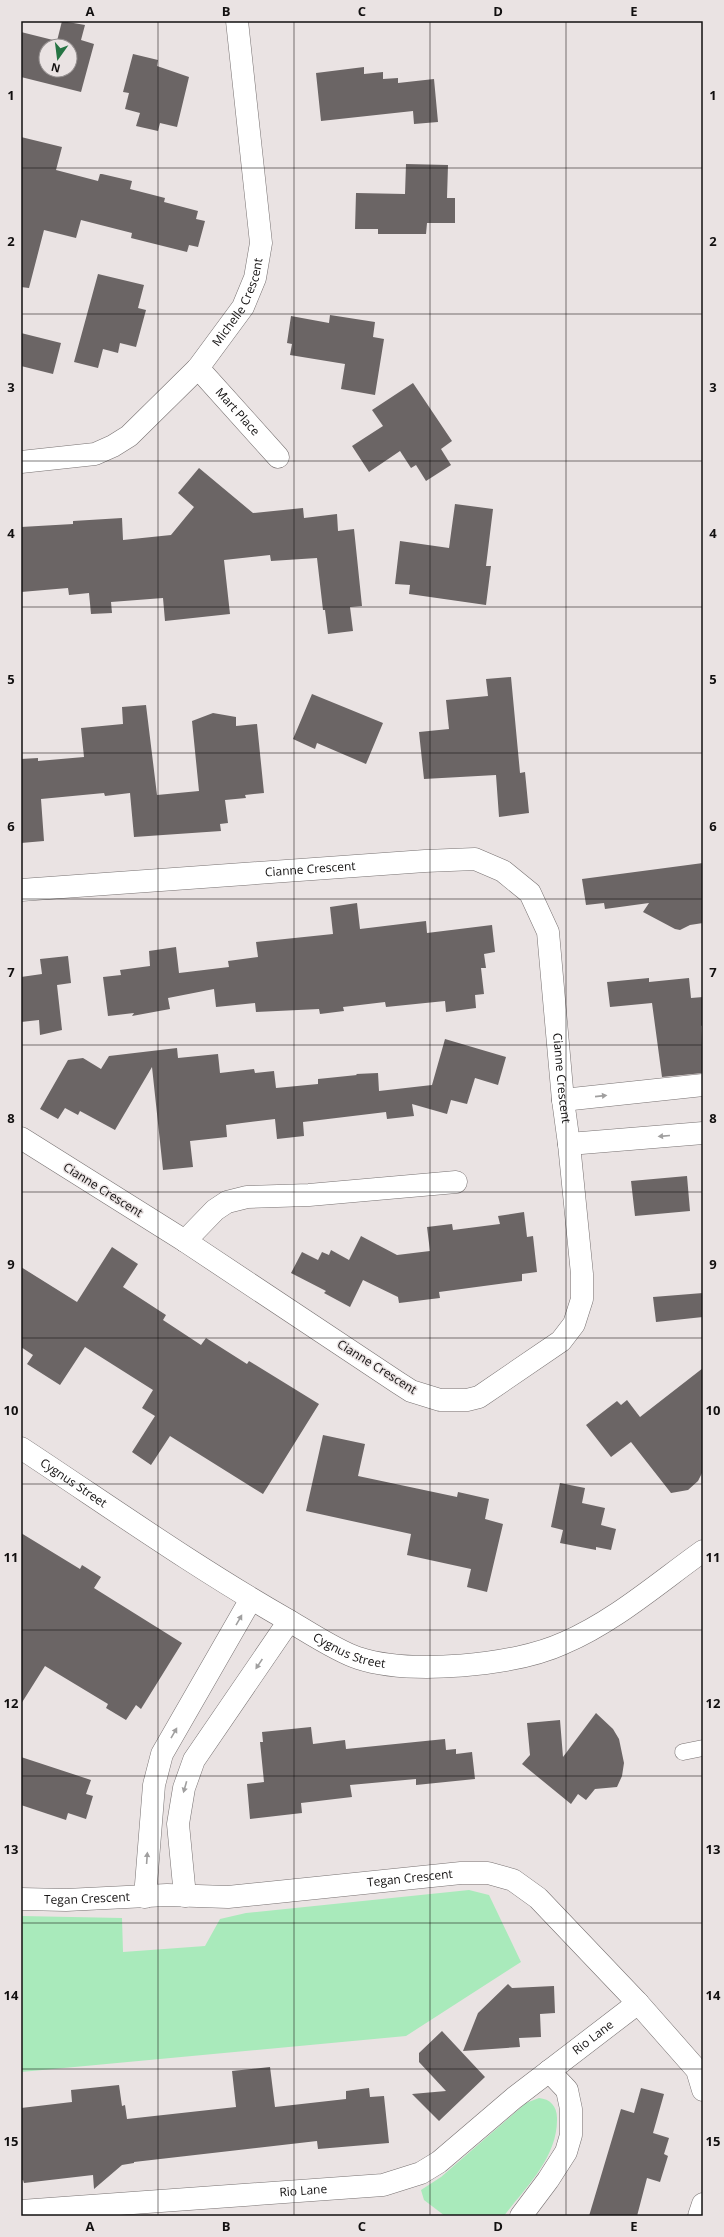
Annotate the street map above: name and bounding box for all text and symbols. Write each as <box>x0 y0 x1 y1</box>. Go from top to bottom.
text: A <box>86 2 95 20</box>
text: B <box>222 2 231 20</box>
text: C <box>358 2 366 20</box>
text: D <box>493 2 503 20</box>
text: E <box>630 2 638 20</box>
north arrow <box>38 38 78 78</box>
text: N <box>49 60 62 77</box>
text: 1 <box>7 86 15 104</box>
text: 1 <box>709 86 717 104</box>
text: 2 <box>7 232 15 250</box>
text: 2 <box>709 232 717 250</box>
street label: Michelle Crescent <box>208 256 266 350</box>
text: 3 <box>7 378 15 396</box>
text: 3 <box>709 378 717 396</box>
street label: Mart Place <box>212 384 264 439</box>
text: 4 <box>7 524 15 542</box>
text: 4 <box>709 524 717 542</box>
text: 5 <box>7 670 15 688</box>
text: 5 <box>709 670 717 688</box>
text: 6 <box>7 817 15 835</box>
text: 6 <box>709 817 717 835</box>
street label: Cianne Crescent <box>264 857 356 880</box>
text: 7 <box>7 963 15 981</box>
text: 7 <box>709 963 717 981</box>
street label: Cianne Crescent <box>549 1032 575 1124</box>
one-way arrow <box>595 1093 607 1099</box>
text: 8 <box>7 1109 15 1127</box>
text: 8 <box>709 1109 717 1127</box>
one-way arrow <box>658 1133 670 1139</box>
street label: Cianne Crescent <box>60 1158 146 1221</box>
text: 9 <box>7 1255 15 1273</box>
text: 9 <box>709 1255 717 1273</box>
street label: Cianne Crescent <box>334 1335 420 1398</box>
text: 10 <box>4 1401 18 1419</box>
text: 10 <box>706 1401 720 1419</box>
street label: Cygnus Street <box>37 1454 111 1511</box>
text: 11 <box>4 1548 18 1566</box>
text: 11 <box>706 1548 720 1566</box>
one-way arrow <box>236 1614 243 1626</box>
street label: Cygnus Street <box>310 1628 387 1672</box>
one-way arrow <box>255 1659 263 1670</box>
text: 12 <box>4 1694 19 1712</box>
text: 12 <box>706 1694 721 1712</box>
one-way arrow <box>171 1727 178 1739</box>
one-way arrow <box>182 1781 188 1793</box>
text: 13 <box>4 1840 18 1858</box>
text: 13 <box>706 1840 720 1858</box>
one-way arrow <box>144 1851 150 1864</box>
street label: Tegan Crescent <box>366 1865 454 1891</box>
street label: Tegan Crescent <box>44 1888 130 1908</box>
text: 14 <box>4 1986 19 2004</box>
text: 14 <box>706 1986 721 2004</box>
street label: Rio Lane <box>569 2016 617 2058</box>
text: 15 <box>4 2132 18 2150</box>
text: 15 <box>706 2132 720 2150</box>
street label: Rio Lane <box>279 2180 328 2200</box>
text: A <box>86 2217 95 2235</box>
text: B <box>222 2217 231 2235</box>
text: C <box>358 2217 366 2235</box>
text: D <box>493 2217 503 2235</box>
text: E <box>630 2217 638 2235</box>

